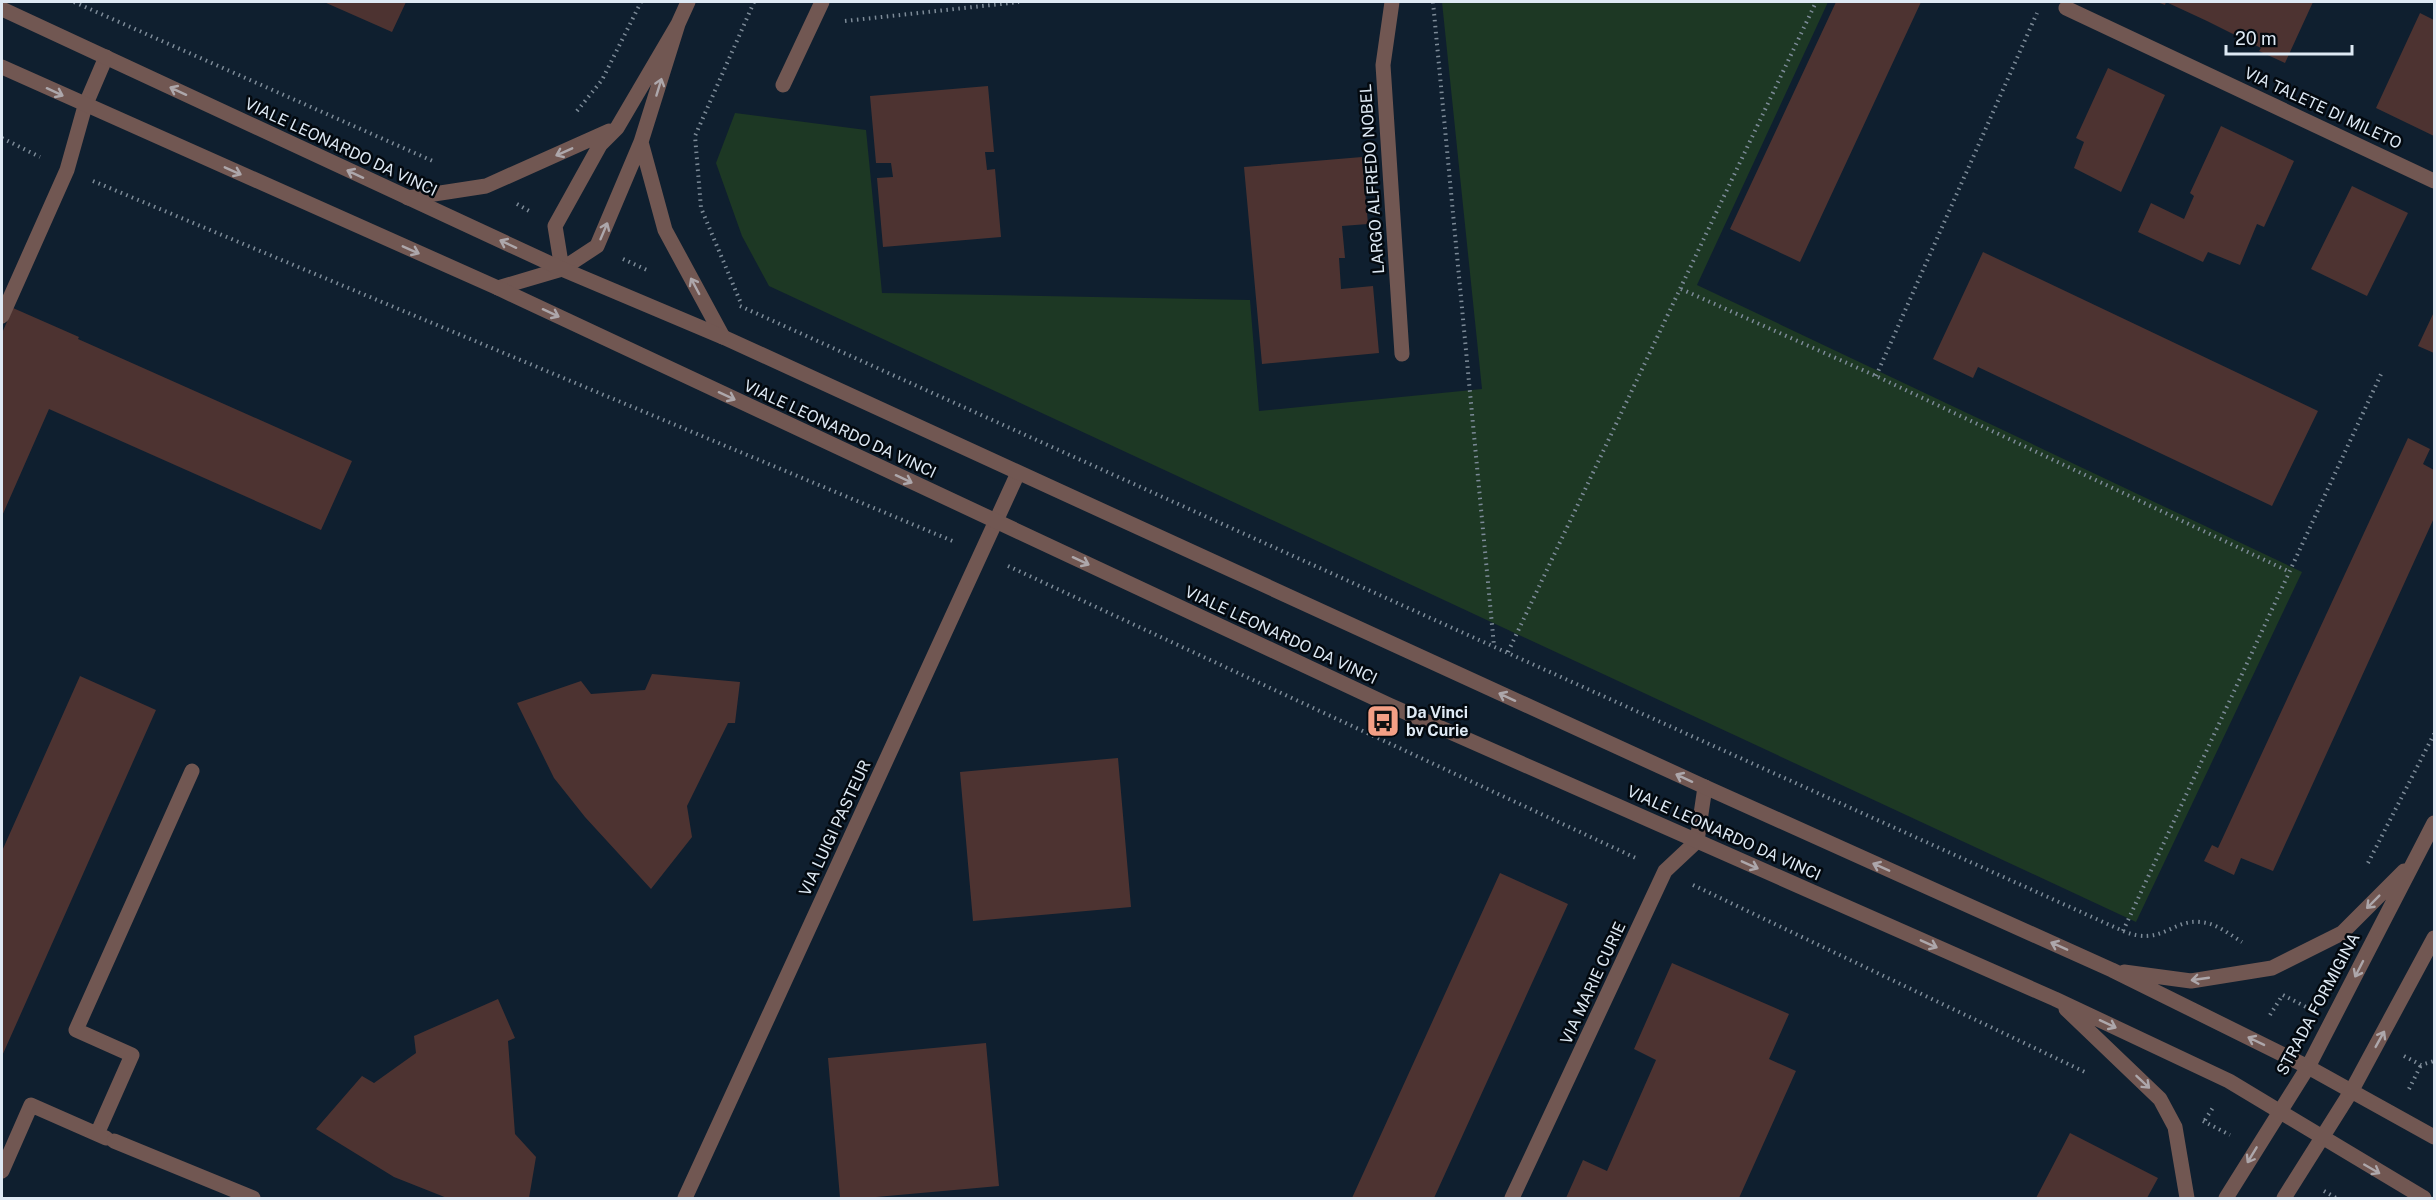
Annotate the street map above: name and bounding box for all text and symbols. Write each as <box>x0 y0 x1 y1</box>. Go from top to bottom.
scale bar <box>2226 18 2352 56</box>
text: 20 m <box>2235 28 2277 49</box>
street label: VIA TALETE DI MILETO <box>2241 63 2405 153</box>
one-way arrow <box>654 78 665 97</box>
street label: LARGO ALFREDO NOBEL <box>1356 83 1388 275</box>
one-way arrow <box>170 85 188 97</box>
one-way arrow <box>45 87 63 98</box>
street label: VIALE LEONARDO DA VINCI <box>242 94 440 200</box>
one-way arrow <box>555 146 573 158</box>
one-way arrow <box>223 166 241 178</box>
one-way arrow <box>347 167 365 179</box>
one-way arrow <box>598 223 610 241</box>
one-way arrow <box>500 238 518 250</box>
one-way arrow <box>402 245 420 256</box>
one-way arrow <box>689 278 701 295</box>
one-way arrow <box>541 308 559 320</box>
street label: VIALE LEONARDO DA VINCI <box>741 376 939 482</box>
one-way arrow <box>718 391 736 402</box>
one-way arrow <box>894 473 912 485</box>
one-way arrow <box>1071 556 1089 568</box>
street label: VIALE LEONARDO DA VINCI <box>1182 582 1380 688</box>
one-way arrow <box>1498 690 1516 702</box>
bus stop icon: Da Vinci bv Curie <box>1365 703 1401 739</box>
place label: Da Vinci bv Curie <box>1406 703 1468 740</box>
street label: VIA LUIGI PASTEUR <box>795 757 875 899</box>
one-way arrow <box>1675 771 1693 783</box>
street label: VIALE LEONARDO DA VINCI <box>1624 782 1824 884</box>
one-way arrow <box>1741 860 1759 871</box>
one-way arrow <box>1872 860 1890 872</box>
one-way arrow <box>2366 894 2381 909</box>
street label: VIA MARIE CURIE <box>1556 919 1630 1047</box>
street label: STRADA FORMIGINA <box>2272 930 2364 1078</box>
one-way arrow <box>1919 938 1937 950</box>
one-way arrow <box>2050 940 2068 952</box>
one-way arrow <box>2353 959 2364 977</box>
one-way arrow <box>2191 974 2210 985</box>
one-way arrow <box>2098 1018 2116 1030</box>
one-way arrow <box>2375 1030 2386 1048</box>
one-way arrow <box>2247 1035 2265 1047</box>
one-way arrow <box>2135 1075 2150 1089</box>
one-way arrow <box>2246 1146 2258 1163</box>
one-way arrow <box>2363 1163 2380 1175</box>

